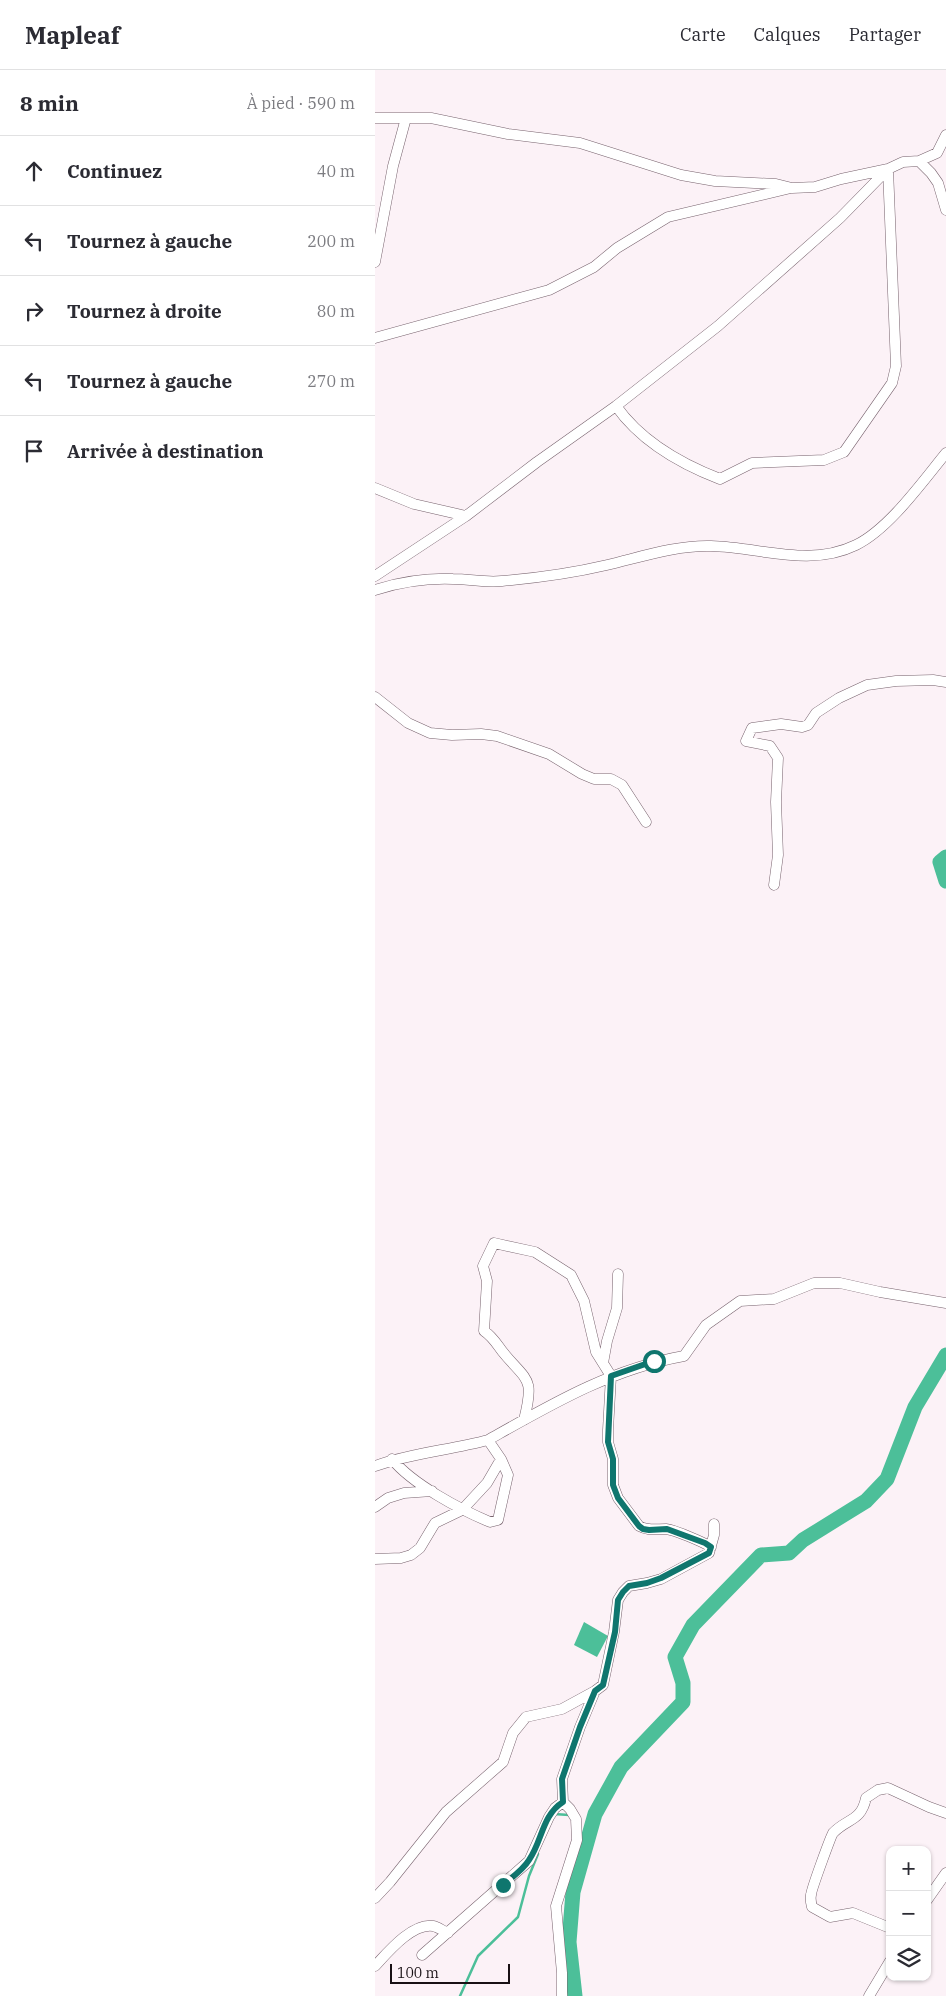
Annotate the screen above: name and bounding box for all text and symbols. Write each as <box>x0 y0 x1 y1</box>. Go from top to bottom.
text: Mapleaf <box>25 19 120 51</box>
text: Carte <box>680 23 726 46</box>
text: Calques <box>754 23 821 46</box>
text: Partager <box>849 23 921 46</box>
text: 8 min <box>20 89 79 117</box>
text: À pied · 590 m <box>247 93 355 113</box>
icon: ahead <box>20 157 48 185</box>
text: Continuez <box>67 159 162 183</box>
text: 40 m <box>317 161 355 181</box>
icon: left <box>20 227 48 255</box>
text: Tournez à gauche <box>67 229 232 253</box>
text: 200 m <box>307 231 355 251</box>
icon: right <box>20 297 48 325</box>
text: Tournez à droite <box>67 299 222 323</box>
text: 80 m <box>317 301 355 321</box>
icon: left <box>20 367 48 395</box>
text: Tournez à gauche <box>67 369 232 393</box>
text: 270 m <box>307 371 355 391</box>
icon: arrive <box>20 437 48 465</box>
text: Arrivée à destination <box>67 439 264 463</box>
route start <box>643 1350 666 1373</box>
map controls <box>886 1846 931 1981</box>
button: + <box>886 1846 931 1891</box>
route end <box>492 1874 515 1897</box>
button: − <box>886 1891 931 1936</box>
button: layers <box>886 1936 931 1981</box>
scale bar <box>390 1961 510 1984</box>
text: 100 m <box>397 1964 439 1982</box>

